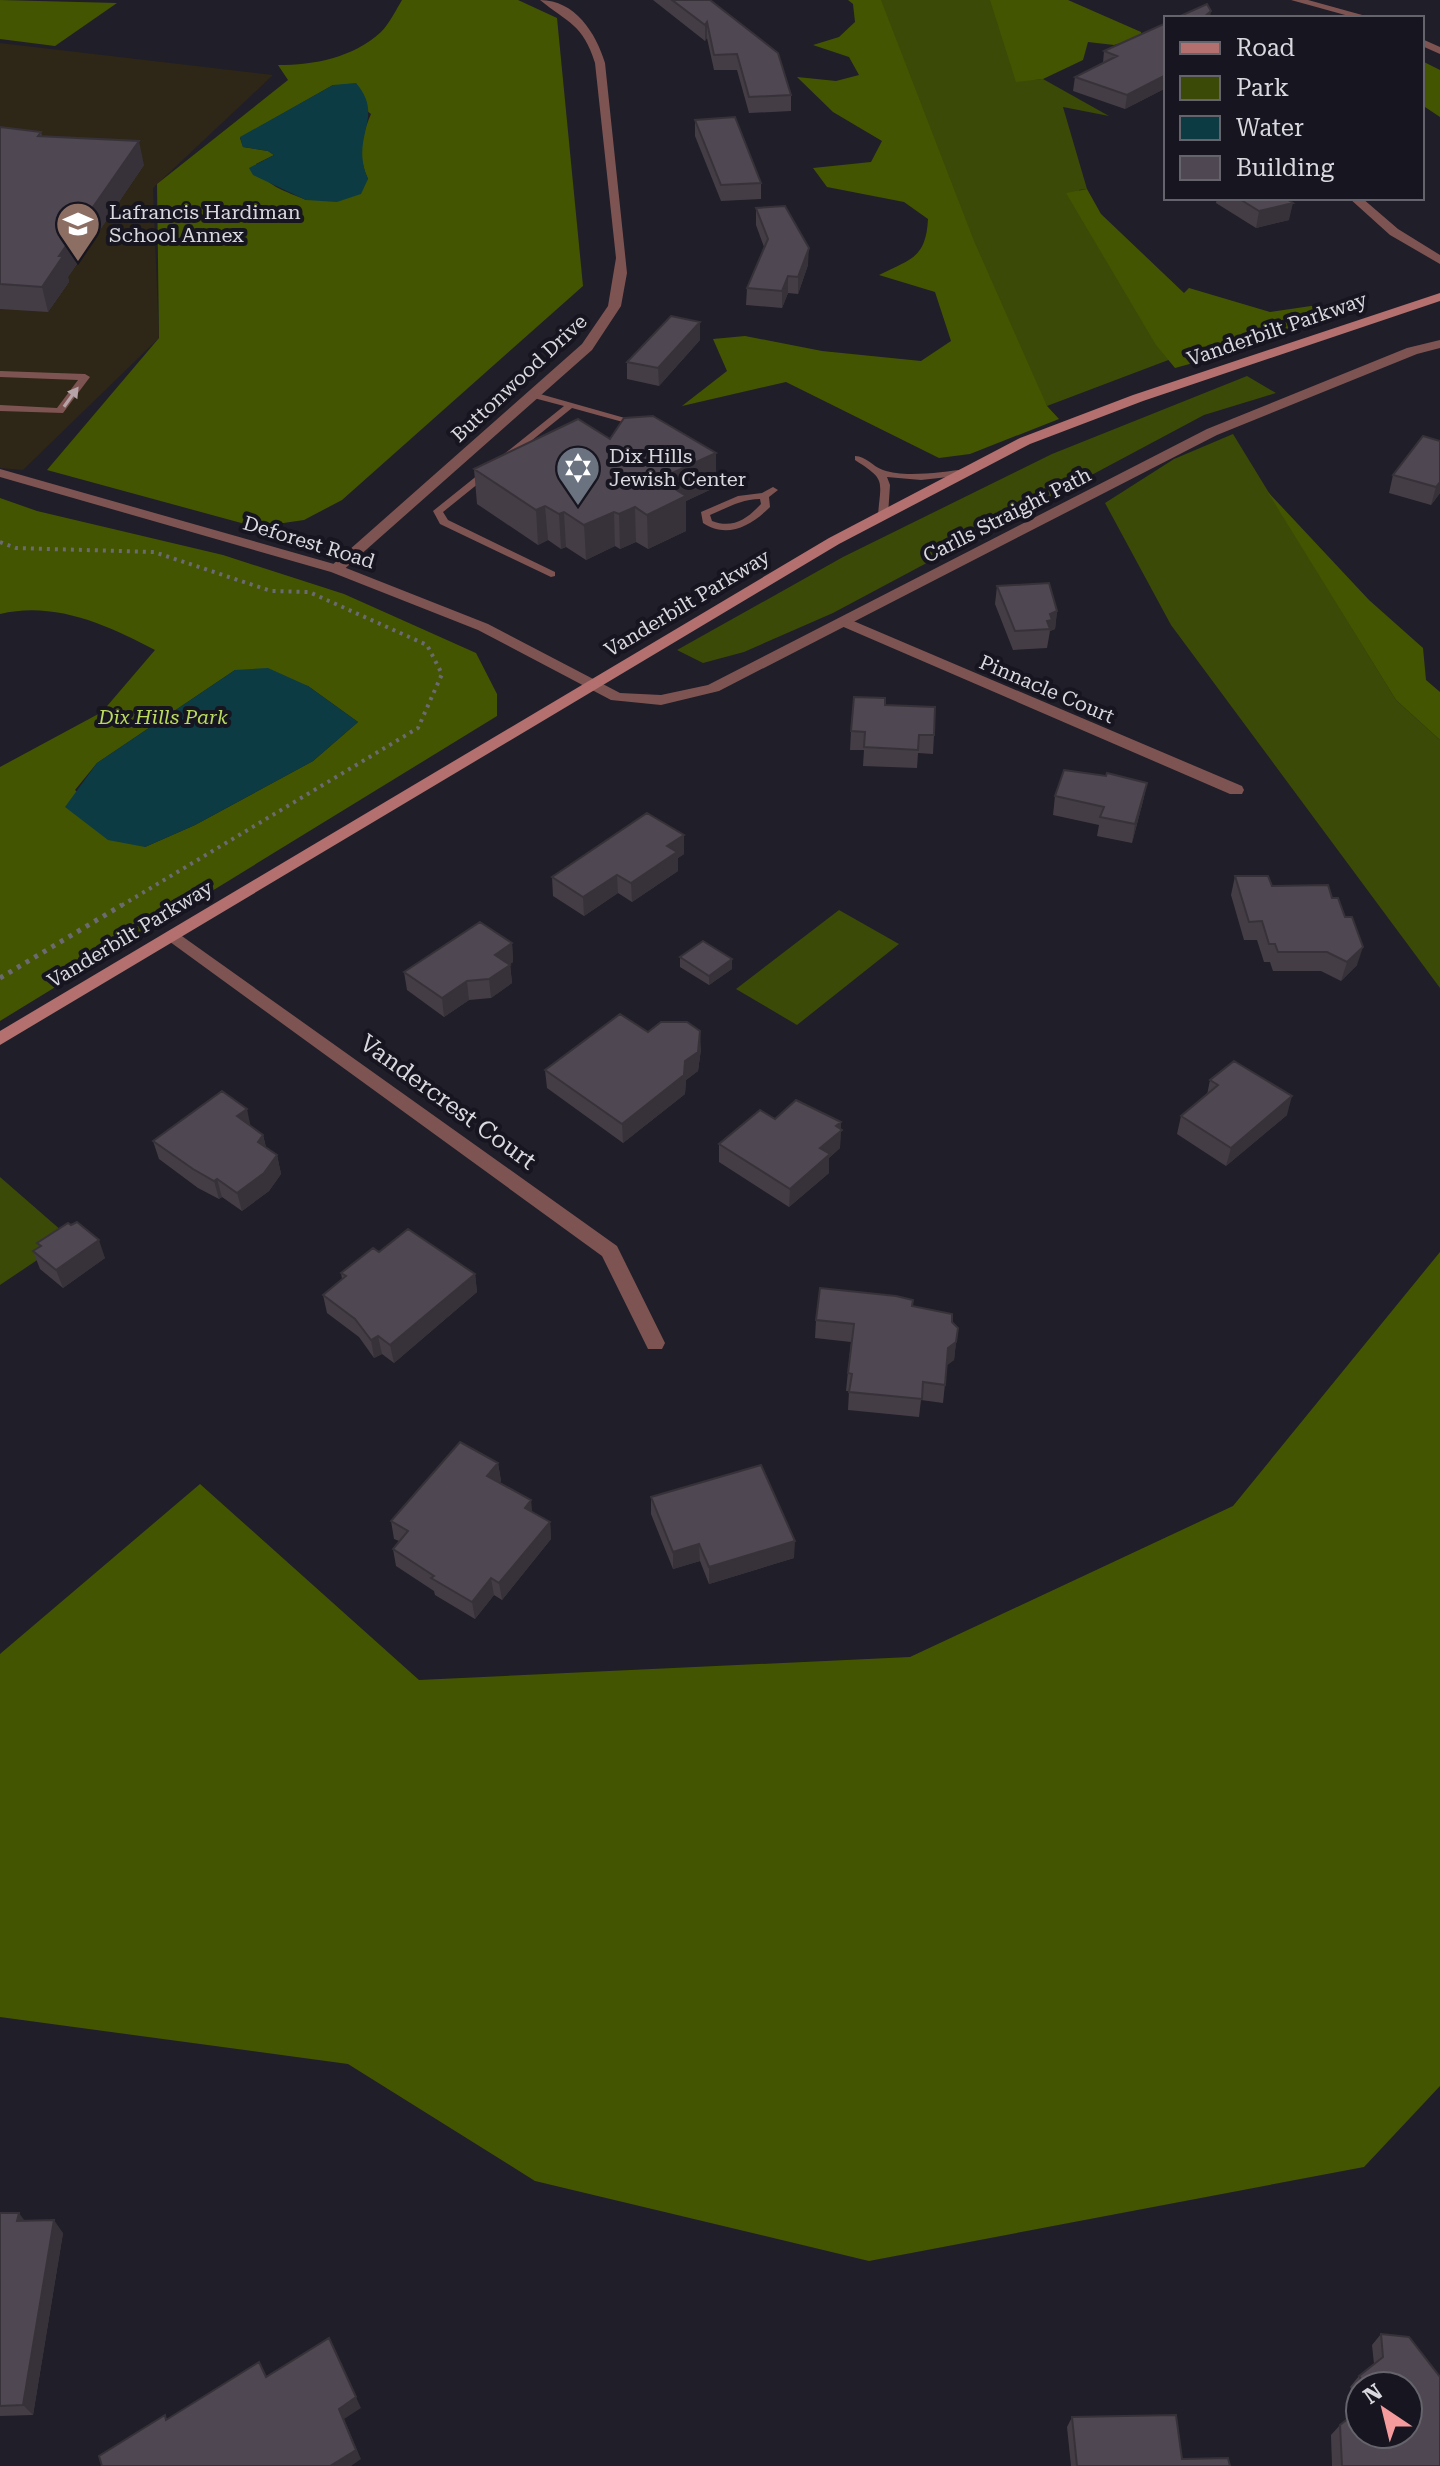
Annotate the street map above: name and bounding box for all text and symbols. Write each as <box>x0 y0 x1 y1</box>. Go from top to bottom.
legend <box>1164 16 1424 200</box>
text: Road <box>1236 34 1295 62</box>
text: Park <box>1236 74 1289 102</box>
text: Water <box>1236 114 1304 142</box>
text: Building <box>1236 154 1334 182</box>
school or university icon: Lafrancis Hardiman School Annex <box>54 200 102 263</box>
place label: Lafrancis Hardiman School Annex <box>109 200 301 247</box>
street label: Vanderbilt Parkway <box>1184 287 1370 371</box>
street label: Buttonwood Drive <box>446 309 592 447</box>
one-way arrow <box>63 386 79 408</box>
synagogue icon: Dix Hills Jewish Center <box>554 444 602 507</box>
place label: Dix Hills Jewish Center <box>609 444 746 491</box>
street label: Carlls Straight Path <box>919 462 1095 568</box>
street label: Deforest Road <box>240 511 378 573</box>
street label: Vanderbilt Parkway <box>600 544 774 662</box>
street label: Pinnacle Court <box>976 650 1119 728</box>
park label: Dix Hills Park <box>97 705 228 729</box>
street label: Vanderbilt Parkway <box>43 875 217 993</box>
street label: Vandercrest Court <box>355 1029 542 1175</box>
north arrow <box>1344 2370 1424 2450</box>
text: N <box>1359 2379 1387 2409</box>

